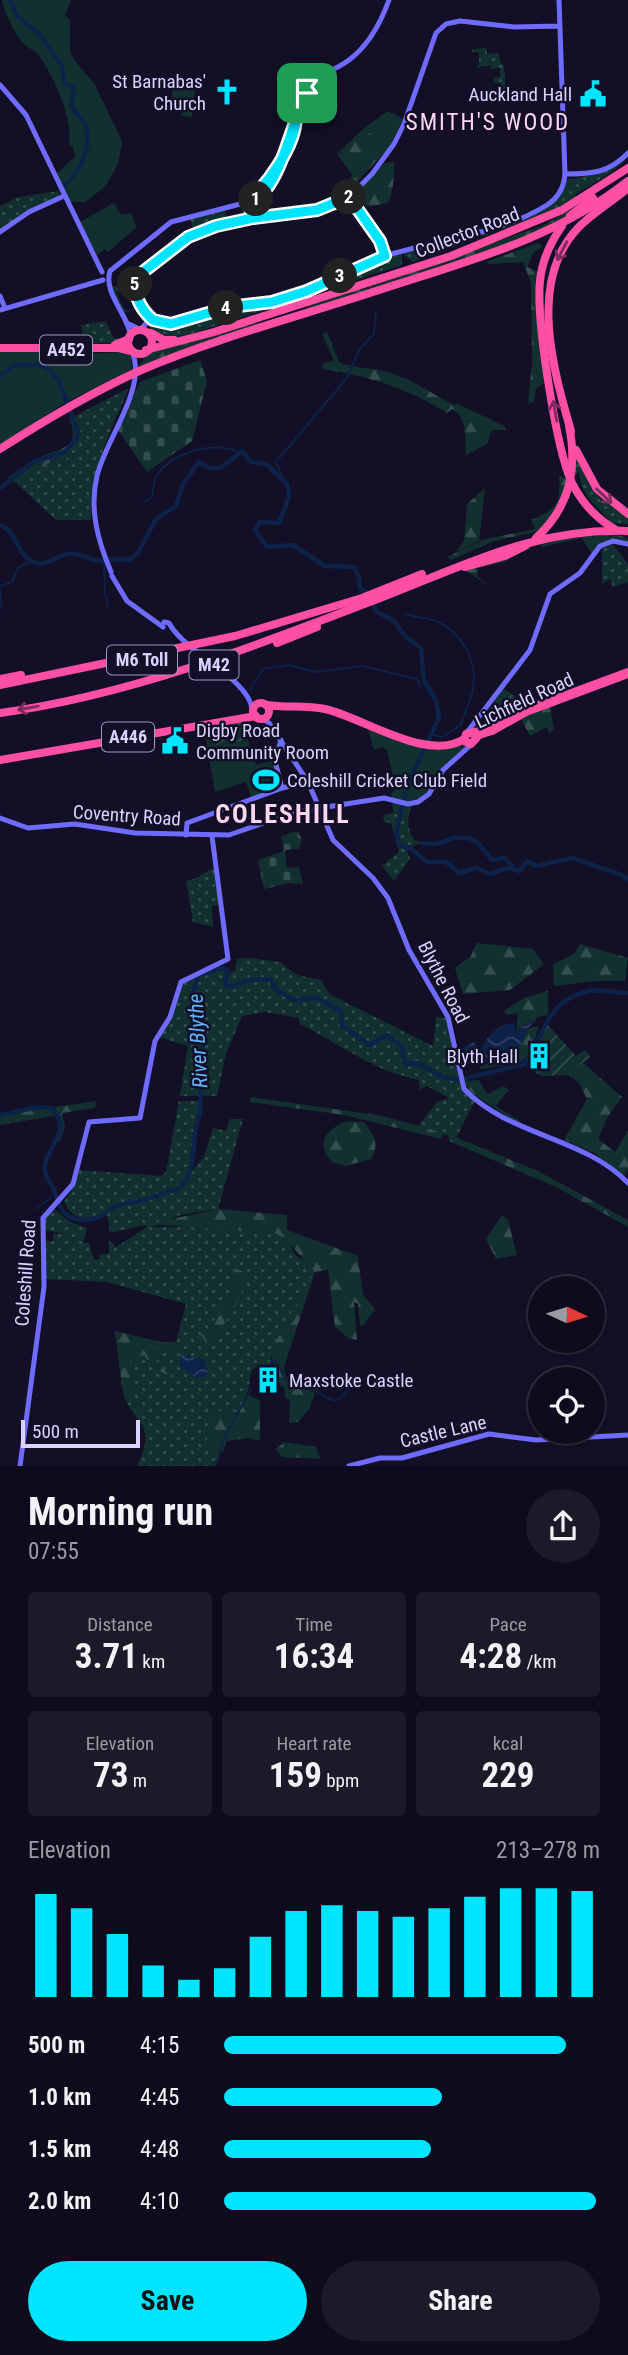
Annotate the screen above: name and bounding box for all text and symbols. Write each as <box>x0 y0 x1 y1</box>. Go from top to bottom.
pin <box>277 63 337 123</box>
place label: St Barnabas' Church <box>112 70 206 115</box>
icon: arrive <box>288 74 326 112</box>
church icon: St Barnabas' Church <box>212 77 242 107</box>
public building icon: Auckland Hall <box>578 79 608 109</box>
place label: Auckland Hall <box>469 83 572 106</box>
district label: SMITH'S WOOD <box>406 109 570 136</box>
pin: 2 <box>332 180 366 214</box>
pin: 1 <box>238 182 274 216</box>
text: 2 <box>344 185 353 208</box>
text: 1 <box>251 187 260 210</box>
street label: Collector Road <box>412 202 523 263</box>
one-way arrow <box>554 241 568 261</box>
pin: 3 <box>322 258 358 294</box>
text: 3 <box>335 264 344 287</box>
pin: 5 <box>118 266 152 302</box>
text: 5 <box>130 272 139 295</box>
pin: 4 <box>208 290 244 326</box>
text: 4 <box>221 296 230 319</box>
road number: A452 <box>40 336 92 364</box>
one-way arrow <box>548 400 561 423</box>
one-way arrow <box>596 487 613 504</box>
road number: M6 Toll <box>107 646 177 674</box>
road number: M42 <box>190 650 238 680</box>
street label: Lichfield Road <box>471 668 577 733</box>
one-way arrow <box>17 702 40 716</box>
place label: Digby Road Community Room <box>196 719 329 764</box>
road number: A446 <box>102 722 154 752</box>
public building icon: Digby Road Community Room <box>160 726 190 756</box>
sports icon: Coleshill Cricket Club Field <box>251 765 281 795</box>
place label: Coleshill Cricket Club Field <box>287 769 487 792</box>
district label: COLESHILL <box>215 799 351 829</box>
street label: Coventry Road <box>72 800 182 831</box>
street label: Blythe Road <box>413 937 474 1027</box>
water label: River Blythe <box>184 993 212 1089</box>
building icon: Blyth Hall <box>524 1041 554 1071</box>
place label: Blyth Hall <box>447 1045 518 1068</box>
street label: Coleshill Road <box>10 1219 41 1327</box>
north arrow <box>528 1276 606 1353</box>
map controls <box>528 1276 605 1444</box>
building icon: Maxstoke Castle <box>253 1365 283 1395</box>
button: locate <box>528 1367 605 1444</box>
place label: Maxstoke Castle <box>289 1369 414 1392</box>
street label: Castle Lane <box>398 1410 489 1453</box>
scale bar <box>21 1417 140 1449</box>
text: 500 m <box>32 1420 79 1443</box>
button: share <box>526 1489 600 1563</box>
text: Morning run <box>28 1490 213 1534</box>
text: 07:55 <box>28 1538 79 1565</box>
text: Distance <box>87 1613 153 1636</box>
text: Time <box>295 1613 333 1636</box>
text: Pace <box>489 1613 527 1636</box>
text: 3.71 <box>75 1636 138 1677</box>
text: 16:34 <box>274 1636 354 1677</box>
text: 4:28 <box>460 1636 522 1677</box>
text: km <box>138 1650 165 1673</box>
text: /km <box>522 1650 556 1673</box>
text: Elevation <box>86 1732 154 1755</box>
text: Heart rate <box>276 1732 352 1755</box>
text: kcal <box>493 1732 523 1755</box>
text: 73 <box>93 1755 128 1796</box>
text: 159 <box>269 1755 322 1796</box>
text: 229 <box>481 1755 535 1796</box>
text: m <box>128 1769 147 1792</box>
text: bpm <box>322 1769 359 1792</box>
text: Elevation <box>28 1837 111 1864</box>
text: 213–278 m <box>496 1837 600 1864</box>
text: 500 m <box>28 2032 85 2059</box>
text: 4:15 <box>140 2032 179 2059</box>
text: 1.0 km <box>28 2084 91 2111</box>
text: 4:45 <box>140 2084 179 2111</box>
text: 1.5 km <box>28 2136 91 2163</box>
text: 4:48 <box>140 2136 179 2163</box>
text: 2.0 km <box>28 2188 91 2215</box>
text: 4:10 <box>140 2188 179 2215</box>
button: Save <box>28 2261 307 2341</box>
button: Share <box>321 2261 600 2341</box>

